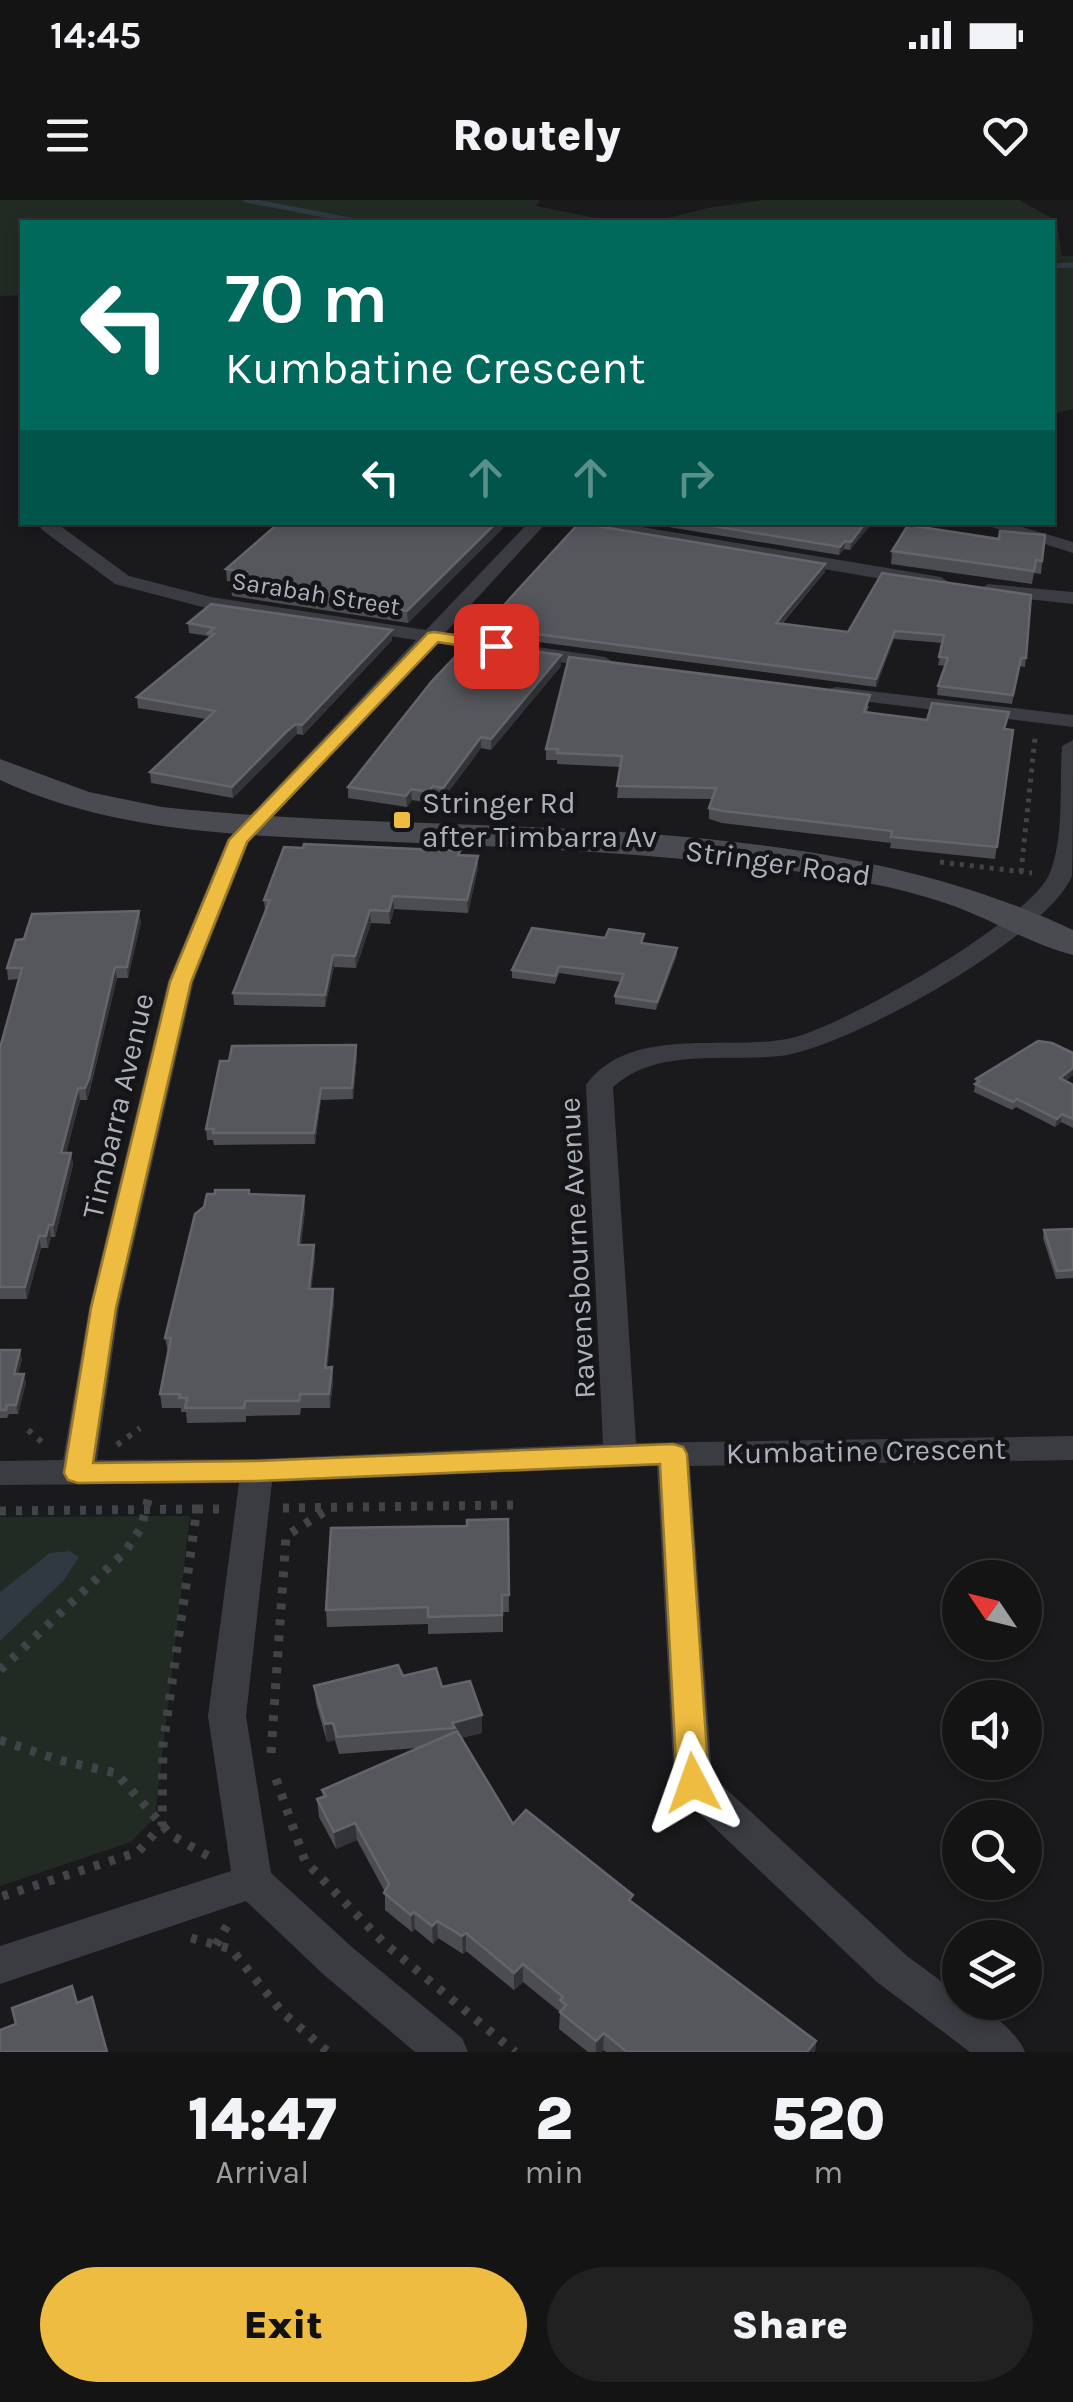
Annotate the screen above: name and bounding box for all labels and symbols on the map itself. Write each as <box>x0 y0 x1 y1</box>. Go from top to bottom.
street label: Sarabah Street <box>230 566 402 621</box>
pin <box>454 604 539 689</box>
place label: Stringer Rd after Timbarra Av <box>422 785 657 855</box>
marker: Stringer Rd after Timbarra Av <box>391 809 413 831</box>
street label: Stringer Road <box>683 832 873 894</box>
street label: Timbarra Avenue <box>75 990 161 1222</box>
street label: Ravensbourne Avenue <box>551 1096 603 1400</box>
street label: Kumbatine Crescent <box>726 1431 1006 1471</box>
north arrow <box>942 1560 1042 1660</box>
position arrow <box>641 1731 745 1835</box>

